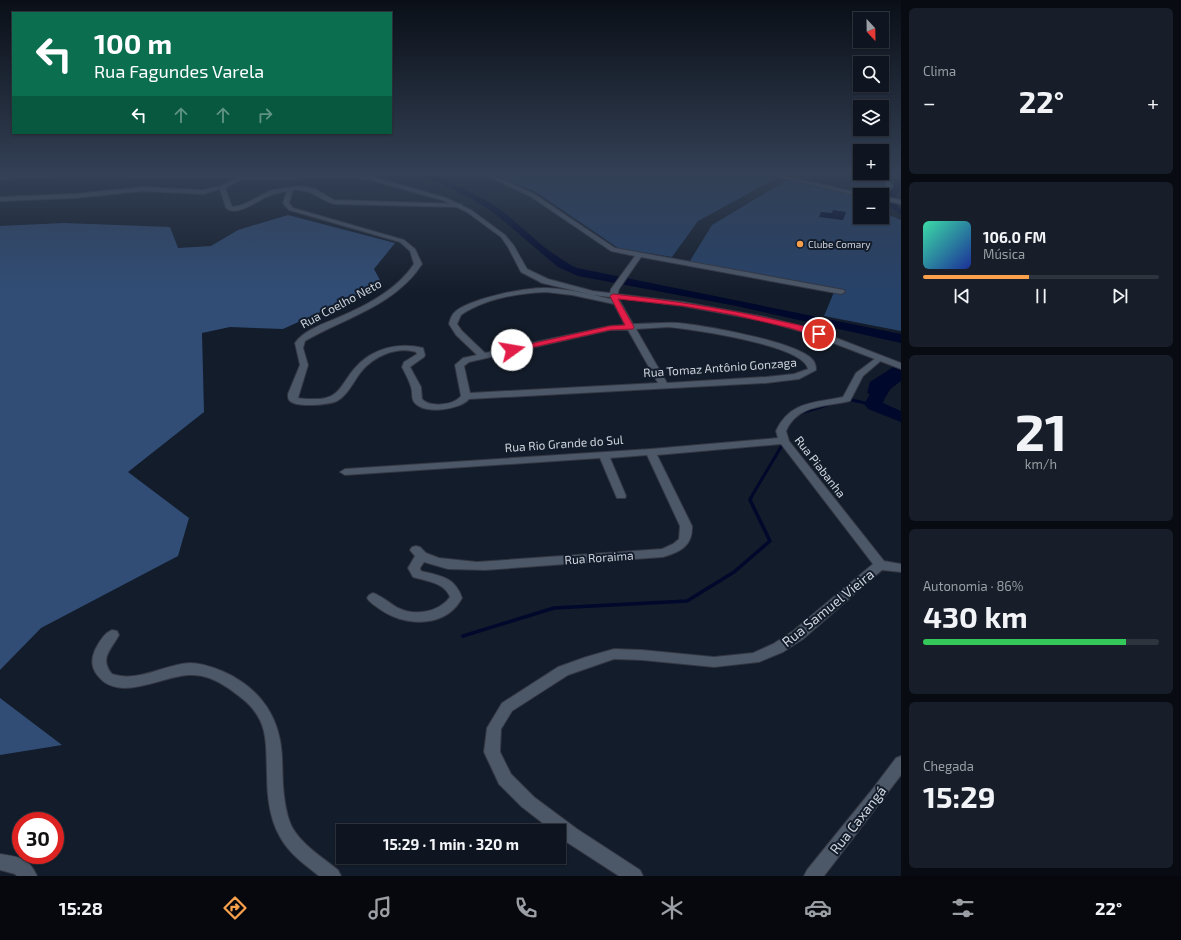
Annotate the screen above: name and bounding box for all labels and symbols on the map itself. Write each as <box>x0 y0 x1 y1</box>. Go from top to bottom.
north arrow <box>853 12 889 48</box>
place label: Clube Comary <box>808 238 871 250</box>
marker: Clube Comary <box>795 239 805 249</box>
street label: Rua Coelho Neto <box>298 276 384 330</box>
pin <box>802 317 836 351</box>
position arrow <box>491 329 533 371</box>
street label: Rua Tomaz Antônio Gonzaga <box>643 355 797 379</box>
street label: Rua Rio Grande do Sul <box>504 432 624 454</box>
street label: Rua Piabanha <box>792 433 849 500</box>
street label: Rua Roraima <box>564 548 634 566</box>
street label: Rua Samuel Vieira <box>778 565 877 650</box>
street label: Rua Caxangá <box>826 782 889 857</box>
speed limit sign: 30 <box>12 812 64 864</box>

